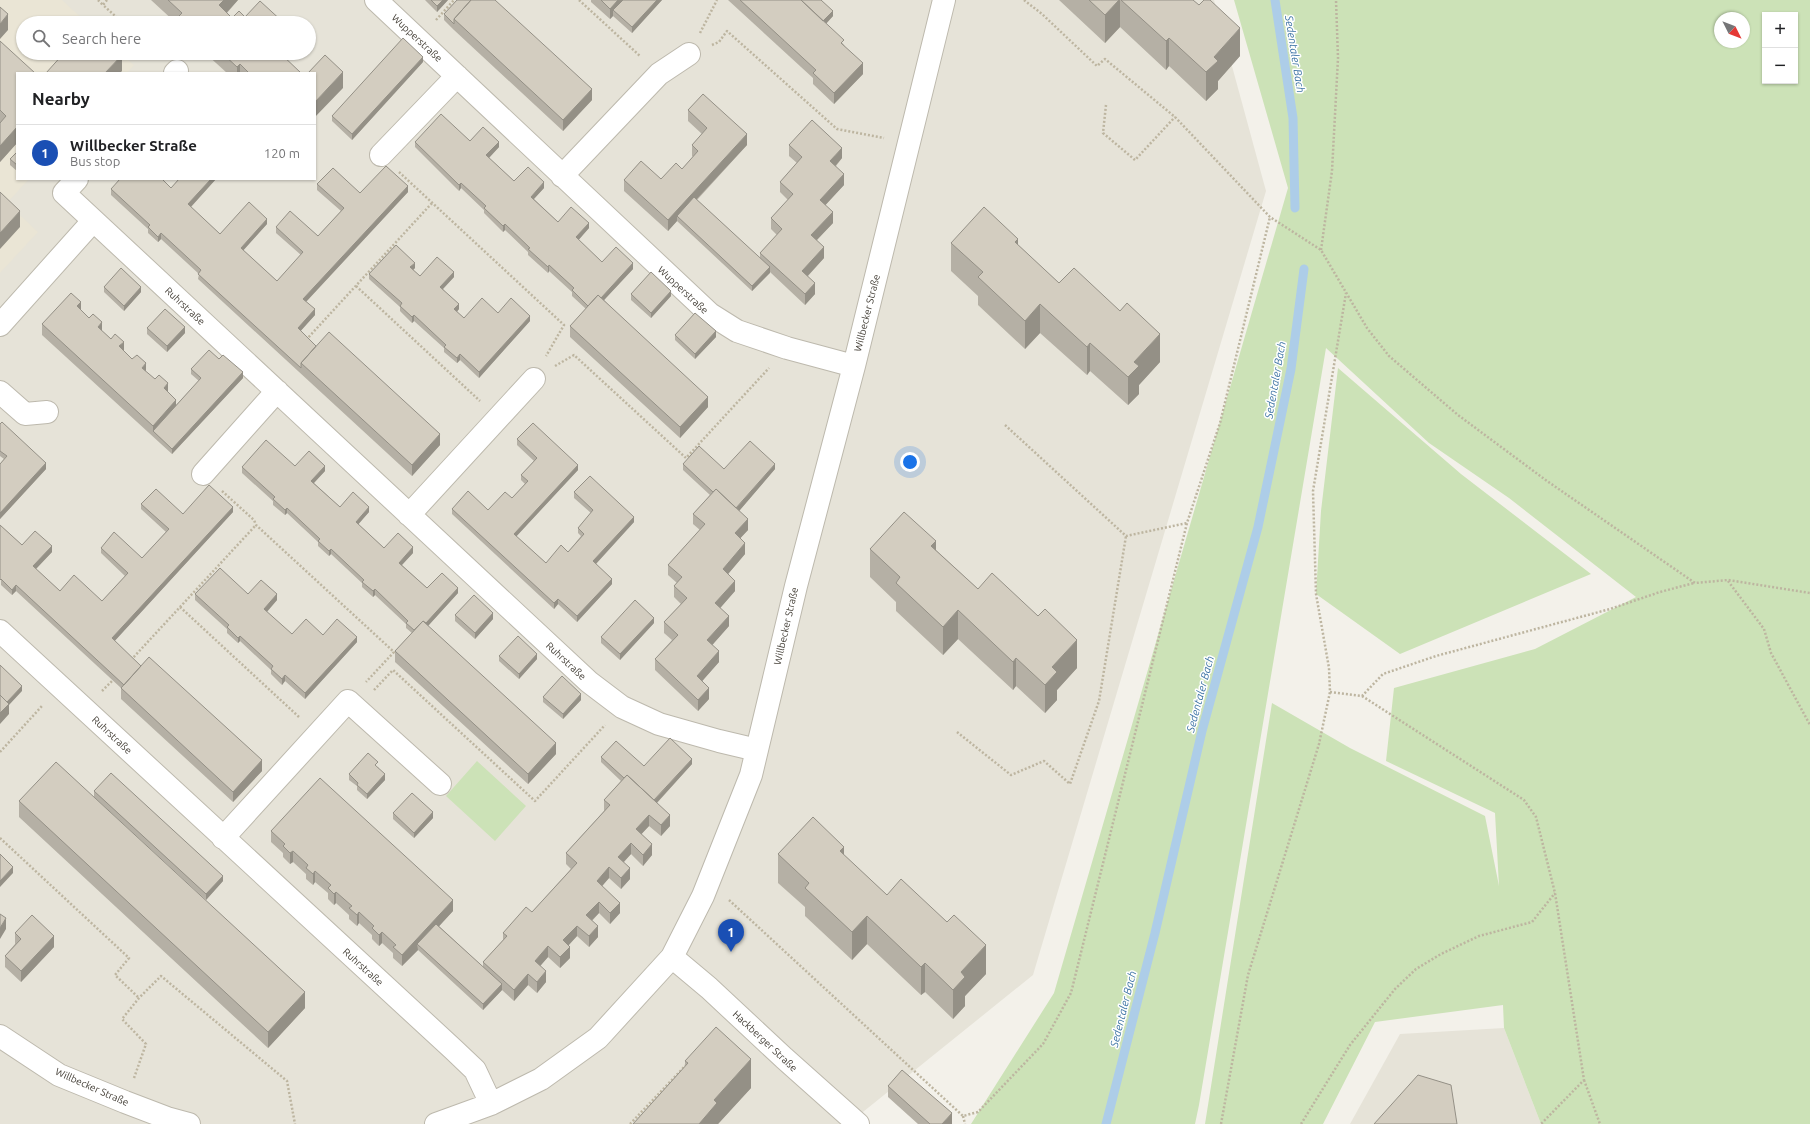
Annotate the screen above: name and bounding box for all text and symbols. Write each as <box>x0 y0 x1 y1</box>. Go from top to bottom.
street label: Wupperstraße <box>390 12 444 64</box>
north arrow <box>1714 12 1750 48</box>
map controls <box>1762 12 1798 84</box>
button: + <box>1762 12 1798 48</box>
water label: Sedentaler Bach <box>1283 13 1307 94</box>
search box <box>16 16 316 60</box>
icon: search <box>30 27 52 49</box>
text: Search here <box>62 30 141 47</box>
button: − <box>1762 48 1798 84</box>
text: Nearby <box>32 89 90 108</box>
text: Willbecker Straße <box>70 137 197 154</box>
text: 1 <box>41 146 49 160</box>
text: 120 m <box>264 146 300 160</box>
text: Bus stop <box>70 154 120 168</box>
street label: Wupperstraße <box>656 264 710 316</box>
street label: Willbecker Straße <box>852 273 882 353</box>
street label: Ruhrstraße <box>163 285 207 327</box>
water label: Sedentaler Bach <box>1262 340 1288 421</box>
your location <box>900 452 920 472</box>
street label: Willbecker Straße <box>772 586 800 666</box>
street label: Ruhrstraße <box>544 640 588 682</box>
water label: Sedentaler Bach <box>1184 655 1216 734</box>
street label: Ruhrstraße <box>90 714 134 756</box>
pin: 1 <box>718 919 744 952</box>
street label: Ruhrstraße <box>341 946 385 988</box>
water label: Sedentaler Bach <box>1107 970 1138 1049</box>
street label: Hackberger Straße <box>731 1008 799 1074</box>
street label: Willbecker Straße <box>54 1066 130 1108</box>

